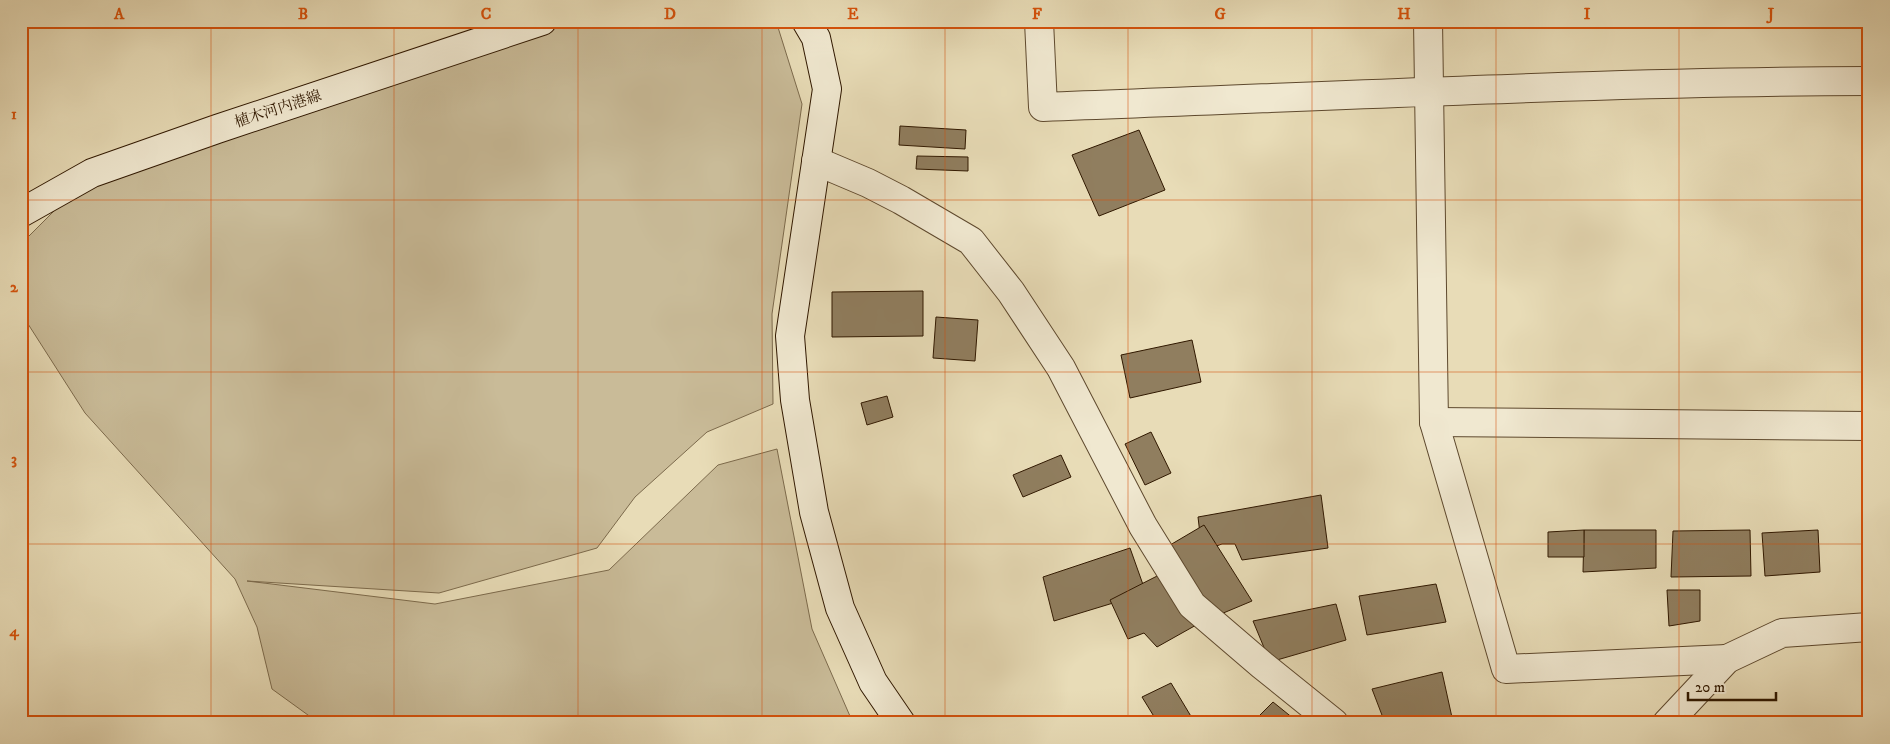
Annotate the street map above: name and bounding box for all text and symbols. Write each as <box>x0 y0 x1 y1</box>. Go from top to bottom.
text: A <box>113 4 125 24</box>
text: B <box>298 4 308 24</box>
text: C <box>481 4 491 24</box>
text: D <box>664 4 676 24</box>
text: E <box>847 4 859 24</box>
text: F <box>1032 4 1042 24</box>
text: G <box>1214 4 1226 24</box>
text: H <box>1397 4 1411 24</box>
text: I <box>1584 4 1591 24</box>
text: J <box>1766 4 1775 24</box>
street label: 植木河内港線 <box>232 86 324 132</box>
text: 1 <box>11 104 17 124</box>
text: 2 <box>10 277 19 297</box>
text: 3 <box>11 449 17 469</box>
text: 4 <box>8 621 19 641</box>
scale bar <box>1688 669 1775 701</box>
text: 20 m <box>1695 678 1725 697</box>

